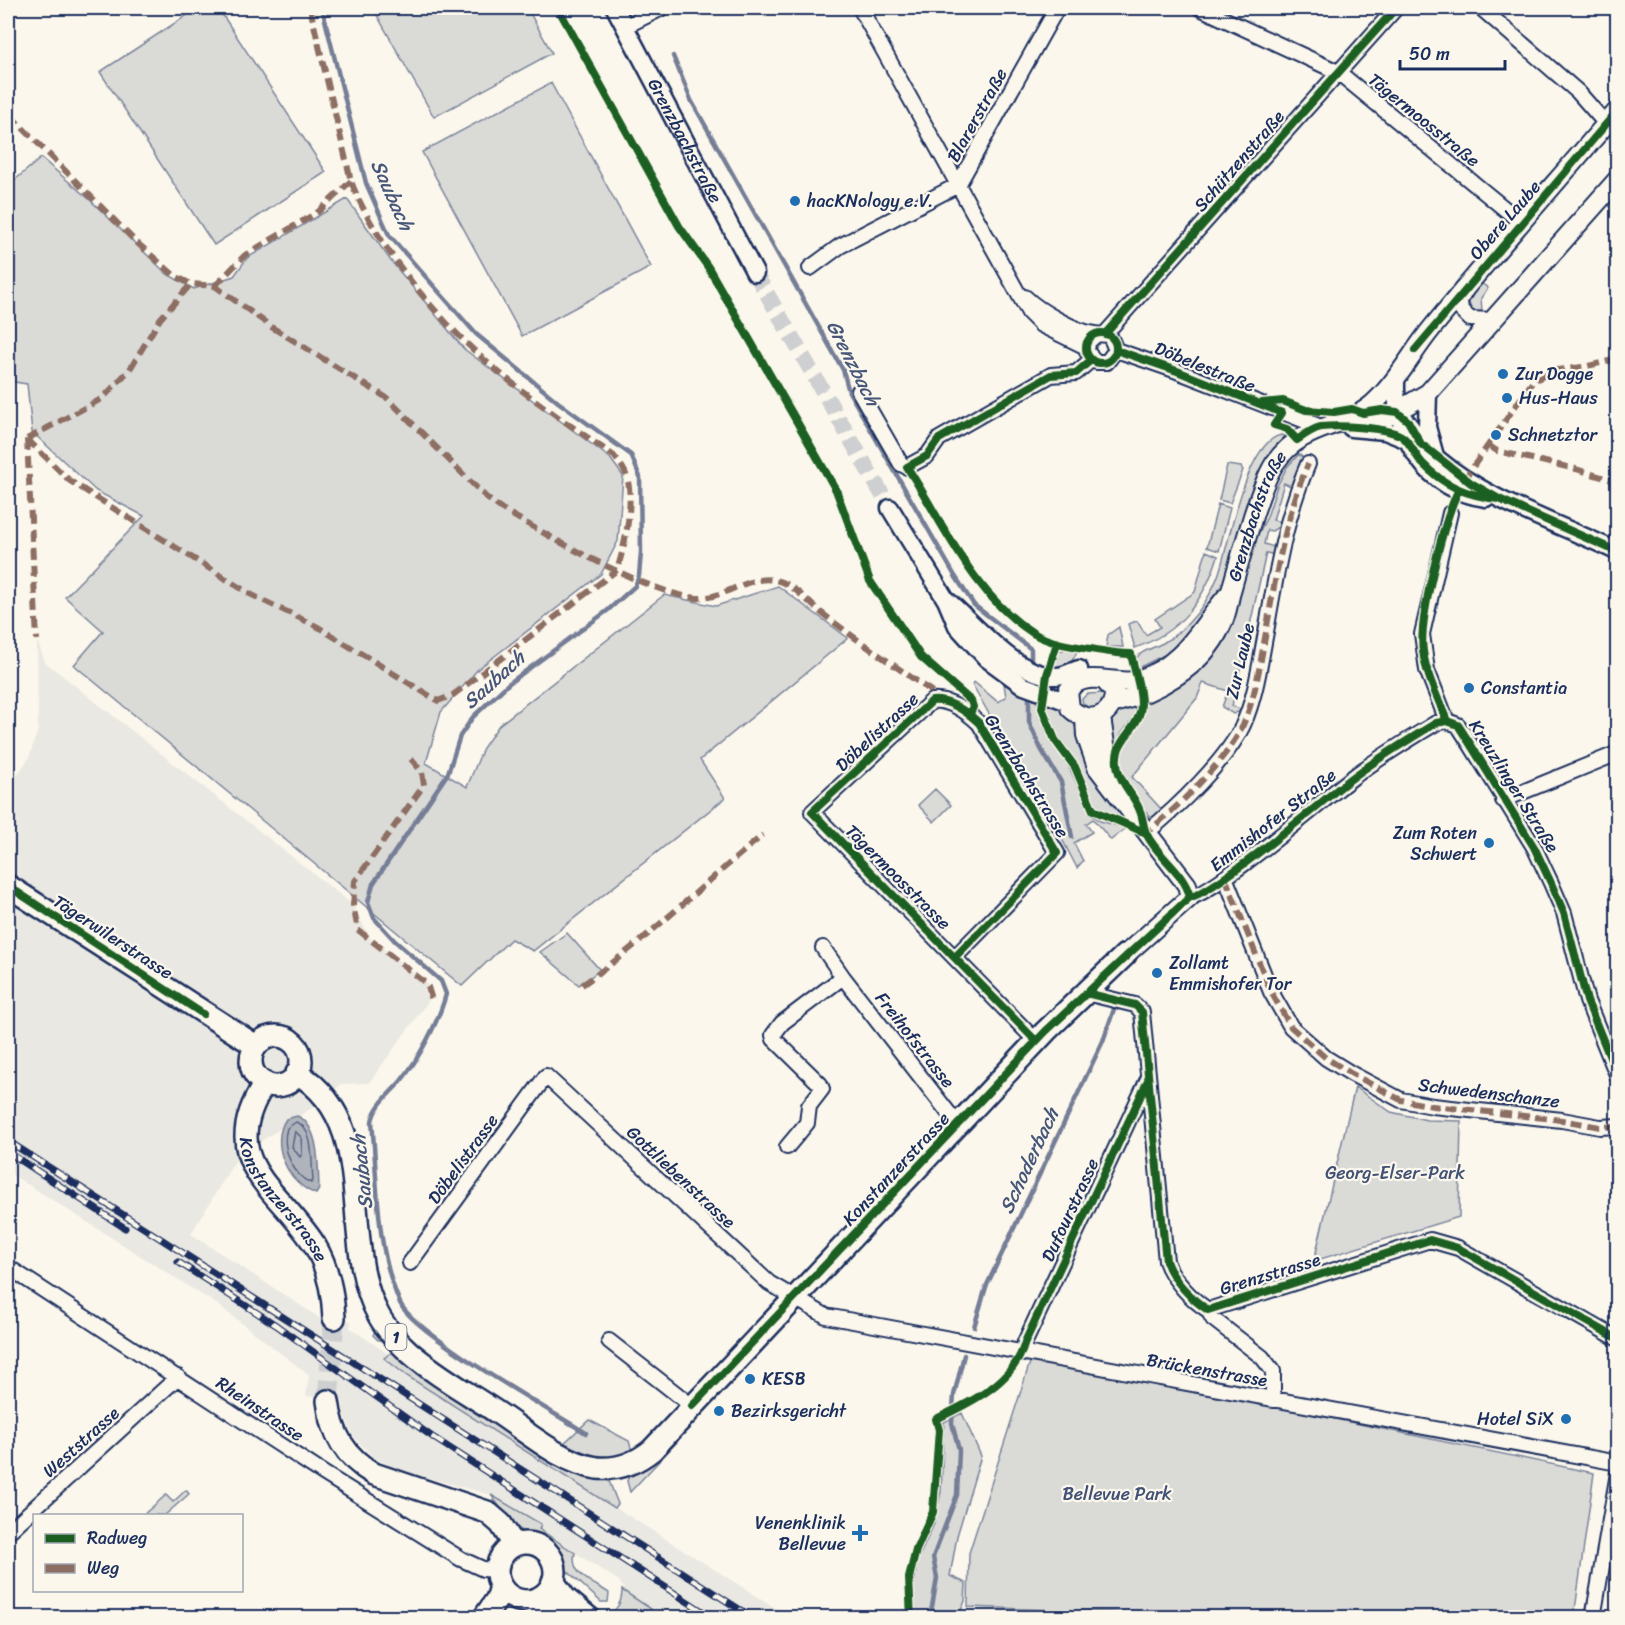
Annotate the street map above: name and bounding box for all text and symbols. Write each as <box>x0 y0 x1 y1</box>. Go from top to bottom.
scale bar <box>1400 33 1505 71</box>
text: 50 m <box>1409 38 1450 70</box>
street label: Blarerstraße <box>938 62 1016 168</box>
street label: Tägermoosstraße <box>1361 64 1487 176</box>
street label: Grenzbachstraße <box>639 72 731 209</box>
street label: Schützenstraße <box>1185 102 1293 219</box>
water label: Saubach <box>361 154 424 238</box>
street label: Obere Laube <box>1461 173 1549 267</box>
place label: hacKNology e.V. <box>806 185 933 217</box>
marker: hacKNology e.V. <box>788 194 802 208</box>
water label: Grenzbach <box>816 314 890 414</box>
street label: Döbelestraße <box>1150 332 1260 402</box>
place label: Zur Dogge <box>1515 358 1594 390</box>
marker: Zur Dogge <box>1496 367 1510 381</box>
place label: Hus-Haus <box>1519 382 1598 414</box>
marker: Hus-Haus <box>1500 391 1514 405</box>
place label: Schnetztor <box>1508 419 1599 451</box>
marker: Schnetztor <box>1489 428 1503 442</box>
street label: Grenzbachstraße <box>1218 443 1295 585</box>
street label: Zur Laube <box>1216 620 1264 702</box>
water label: Saubach <box>454 641 535 718</box>
place label: Constantia <box>1481 672 1567 704</box>
marker: Constantia <box>1462 681 1476 695</box>
street label: Döbelistrasse <box>827 684 927 780</box>
street label: Grenzbachstrasse <box>976 707 1078 845</box>
street label: Kreuzlinger Straße <box>1460 713 1568 859</box>
street label: Emmishofer Straße <box>1202 760 1344 880</box>
street label: Tägermoosstrasse <box>837 816 959 938</box>
place label: Zum Roten Schwert <box>1393 817 1477 870</box>
marker: Zum Roten Schwert <box>1482 836 1496 850</box>
street label: Tägerwilerstrasse <box>46 886 180 988</box>
place label: Zollamt Emmishofer Tor <box>1169 947 1293 1000</box>
marker: Zollamt Emmishofer Tor <box>1150 966 1164 980</box>
street label: Freihofstrasse <box>867 984 963 1096</box>
street label: Schwedenschanze <box>1416 1068 1562 1118</box>
water label: Schoderbach <box>989 1101 1069 1220</box>
street label: Konstanzerstrasse <box>834 1104 958 1234</box>
street label: Döbelistrasse <box>419 1107 507 1211</box>
street label: Gottliebenstrasse <box>619 1117 744 1237</box>
water label: Saubach <box>341 1131 383 1211</box>
street label: Konstanzerstrasse <box>230 1136 337 1267</box>
street label: Dufourstrasse <box>1032 1153 1108 1267</box>
park label: Georg-Elser-Park <box>1325 1157 1465 1189</box>
street label: Grenzstrasse <box>1216 1243 1325 1304</box>
road number: 1 <box>386 1324 406 1350</box>
street label: Brückenstrasse <box>1144 1344 1270 1396</box>
place label: KESB <box>762 1363 806 1395</box>
street label: Rheinstrasse <box>209 1368 311 1450</box>
marker: KESB <box>743 1372 757 1386</box>
place label: Bezirksgericht <box>731 1395 847 1427</box>
street label: Weststrasse <box>35 1398 127 1486</box>
place label: Hotel SiX <box>1477 1403 1554 1435</box>
marker: Bezirksgericht <box>712 1404 726 1418</box>
marker: Hotel SiX <box>1559 1412 1573 1426</box>
park label: Bellevue Park <box>1063 1478 1172 1510</box>
place label: Venenklinik Bellevue <box>755 1507 846 1560</box>
legend <box>33 1514 243 1592</box>
text: Radweg <box>87 1522 147 1554</box>
marker: Venenklinik Bellevue <box>851 1524 869 1542</box>
text: Weg <box>87 1552 119 1584</box>

